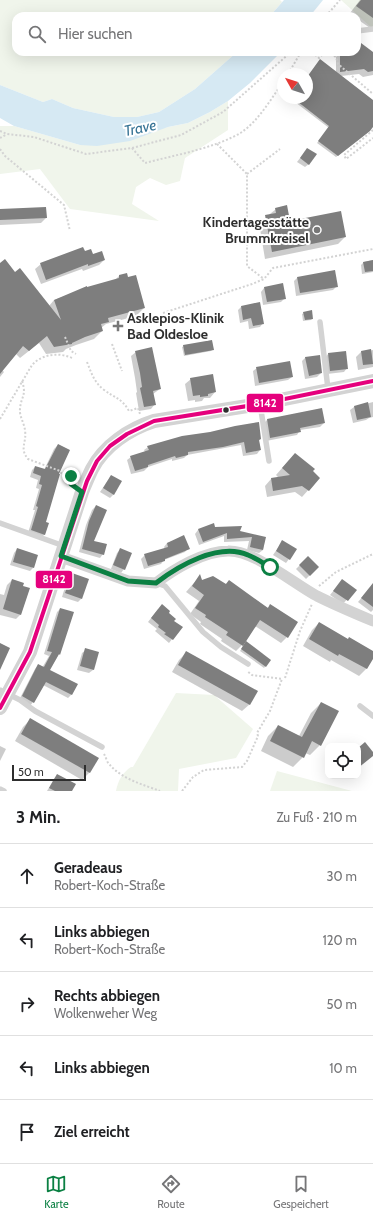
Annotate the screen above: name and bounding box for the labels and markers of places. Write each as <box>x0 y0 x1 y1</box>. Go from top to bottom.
place label: Kindertagesstätte Brummkreisel <box>203 213 309 247</box>
marker: Kindertagesstätte Brummkreisel <box>312 225 322 235</box>
place label: Asklepios-Klinik Bad Oldesloe <box>127 309 224 343</box>
marker: Asklepios-Klinik Bad Oldesloe <box>112 320 124 332</box>
unlabelled marker <box>221 405 231 415</box>

